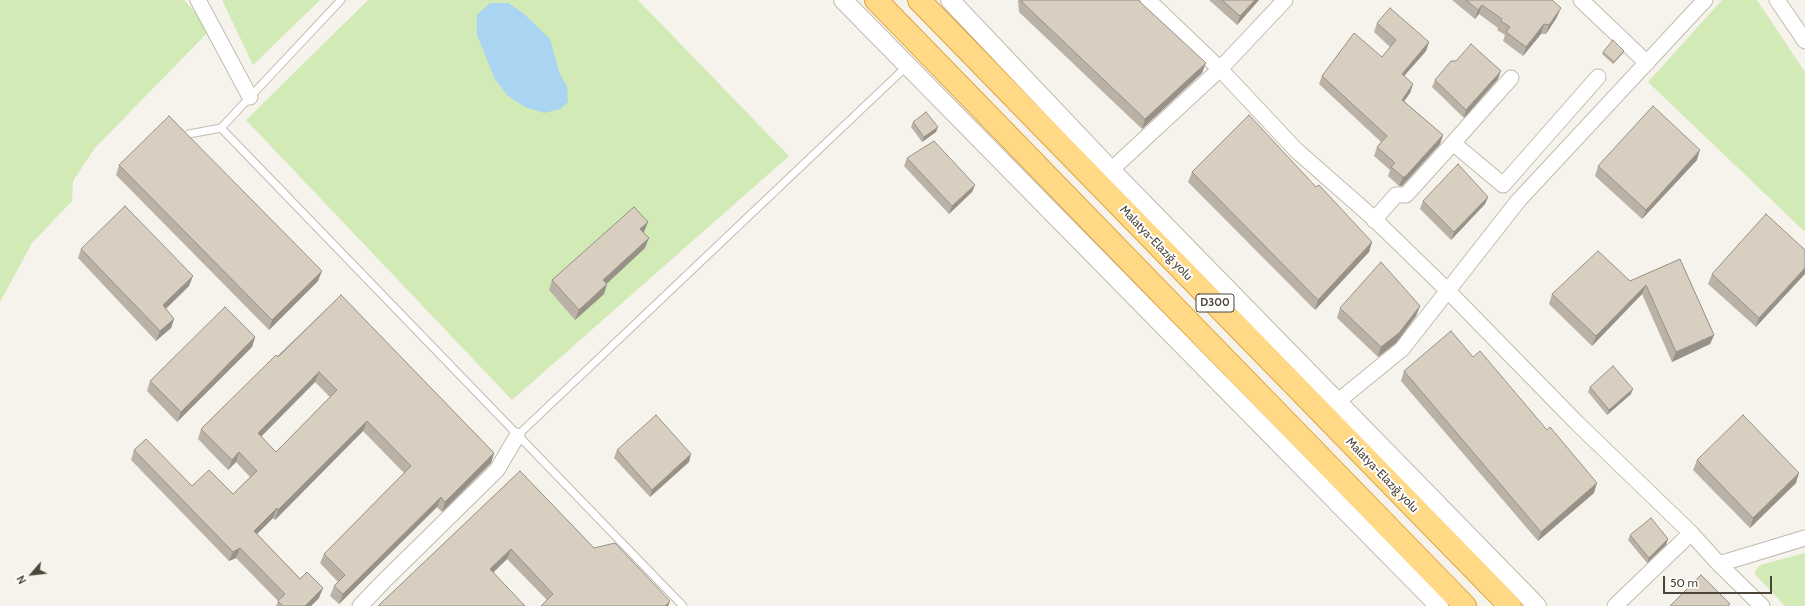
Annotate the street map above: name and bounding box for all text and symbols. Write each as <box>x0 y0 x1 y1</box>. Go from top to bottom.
street label: Malatya-Elazığ yolu <box>1117 203 1195 283</box>
road number: D300 <box>1196 294 1234 312</box>
street label: Malatya-Elazığ yolu <box>1343 435 1421 515</box>
north arrow <box>12 554 52 594</box>
scale bar <box>1665 568 1774 594</box>
text: N <box>13 573 29 586</box>
text: 50 m <box>1670 575 1698 590</box>

